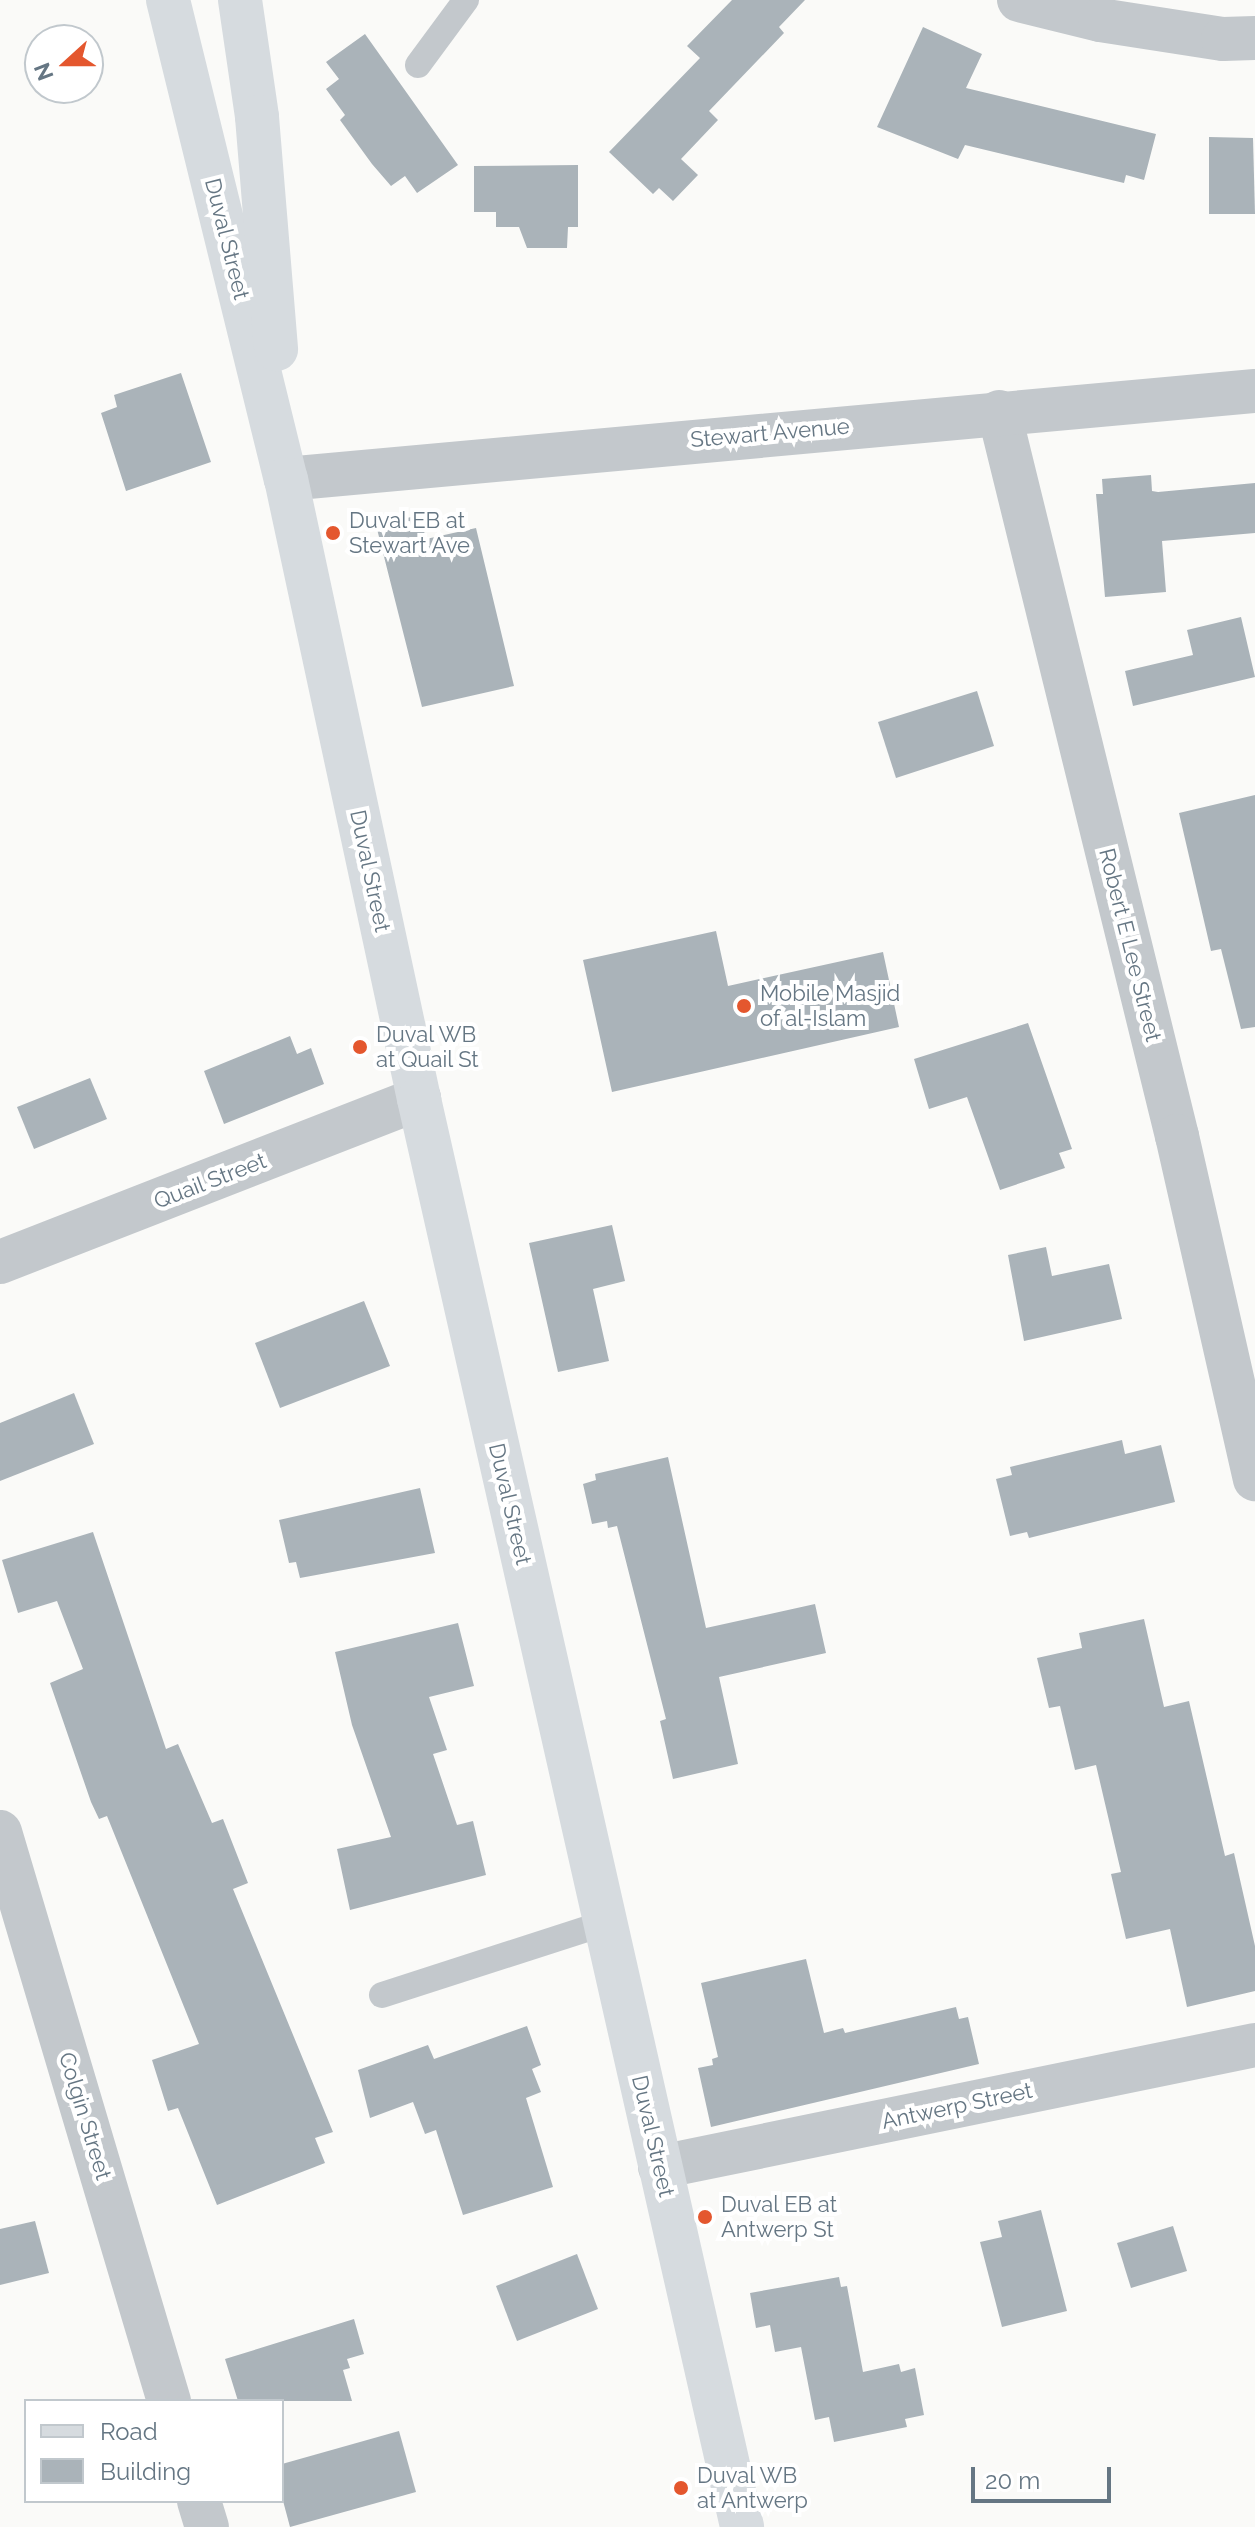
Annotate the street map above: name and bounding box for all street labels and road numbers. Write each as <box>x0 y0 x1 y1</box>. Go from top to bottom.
street label: Duval Street <box>199 175 255 303</box>
street label: Stewart Avenue <box>689 413 851 453</box>
street label: Duval Street <box>344 807 396 935</box>
street label: Robert E Lee Street <box>1093 846 1167 1044</box>
street label: Quail Street <box>150 1147 270 1215</box>
street label: Duval Street <box>483 1440 537 1568</box>
street label: Colgin Street <box>53 2049 117 2183</box>
street label: Duval Street <box>626 2072 680 2200</box>
street label: Antwerp Street <box>879 2077 1035 2135</box>

